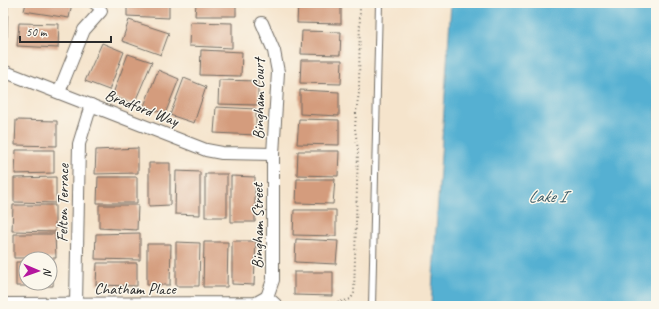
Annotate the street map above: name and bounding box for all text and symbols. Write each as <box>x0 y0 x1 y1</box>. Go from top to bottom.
scale bar <box>20 18 111 44</box>
text: 50 m <box>26 24 48 40</box>
street label: Bingham Court <box>249 56 269 140</box>
street label: Bradford Way <box>102 85 183 132</box>
street label: Felton Terrace <box>52 162 74 242</box>
street label: Bingham Street <box>248 182 268 269</box>
water label: Lake I <box>528 186 572 207</box>
north arrow <box>18 251 58 291</box>
text: N <box>41 268 55 277</box>
street label: Chatham Place <box>94 279 178 299</box>

